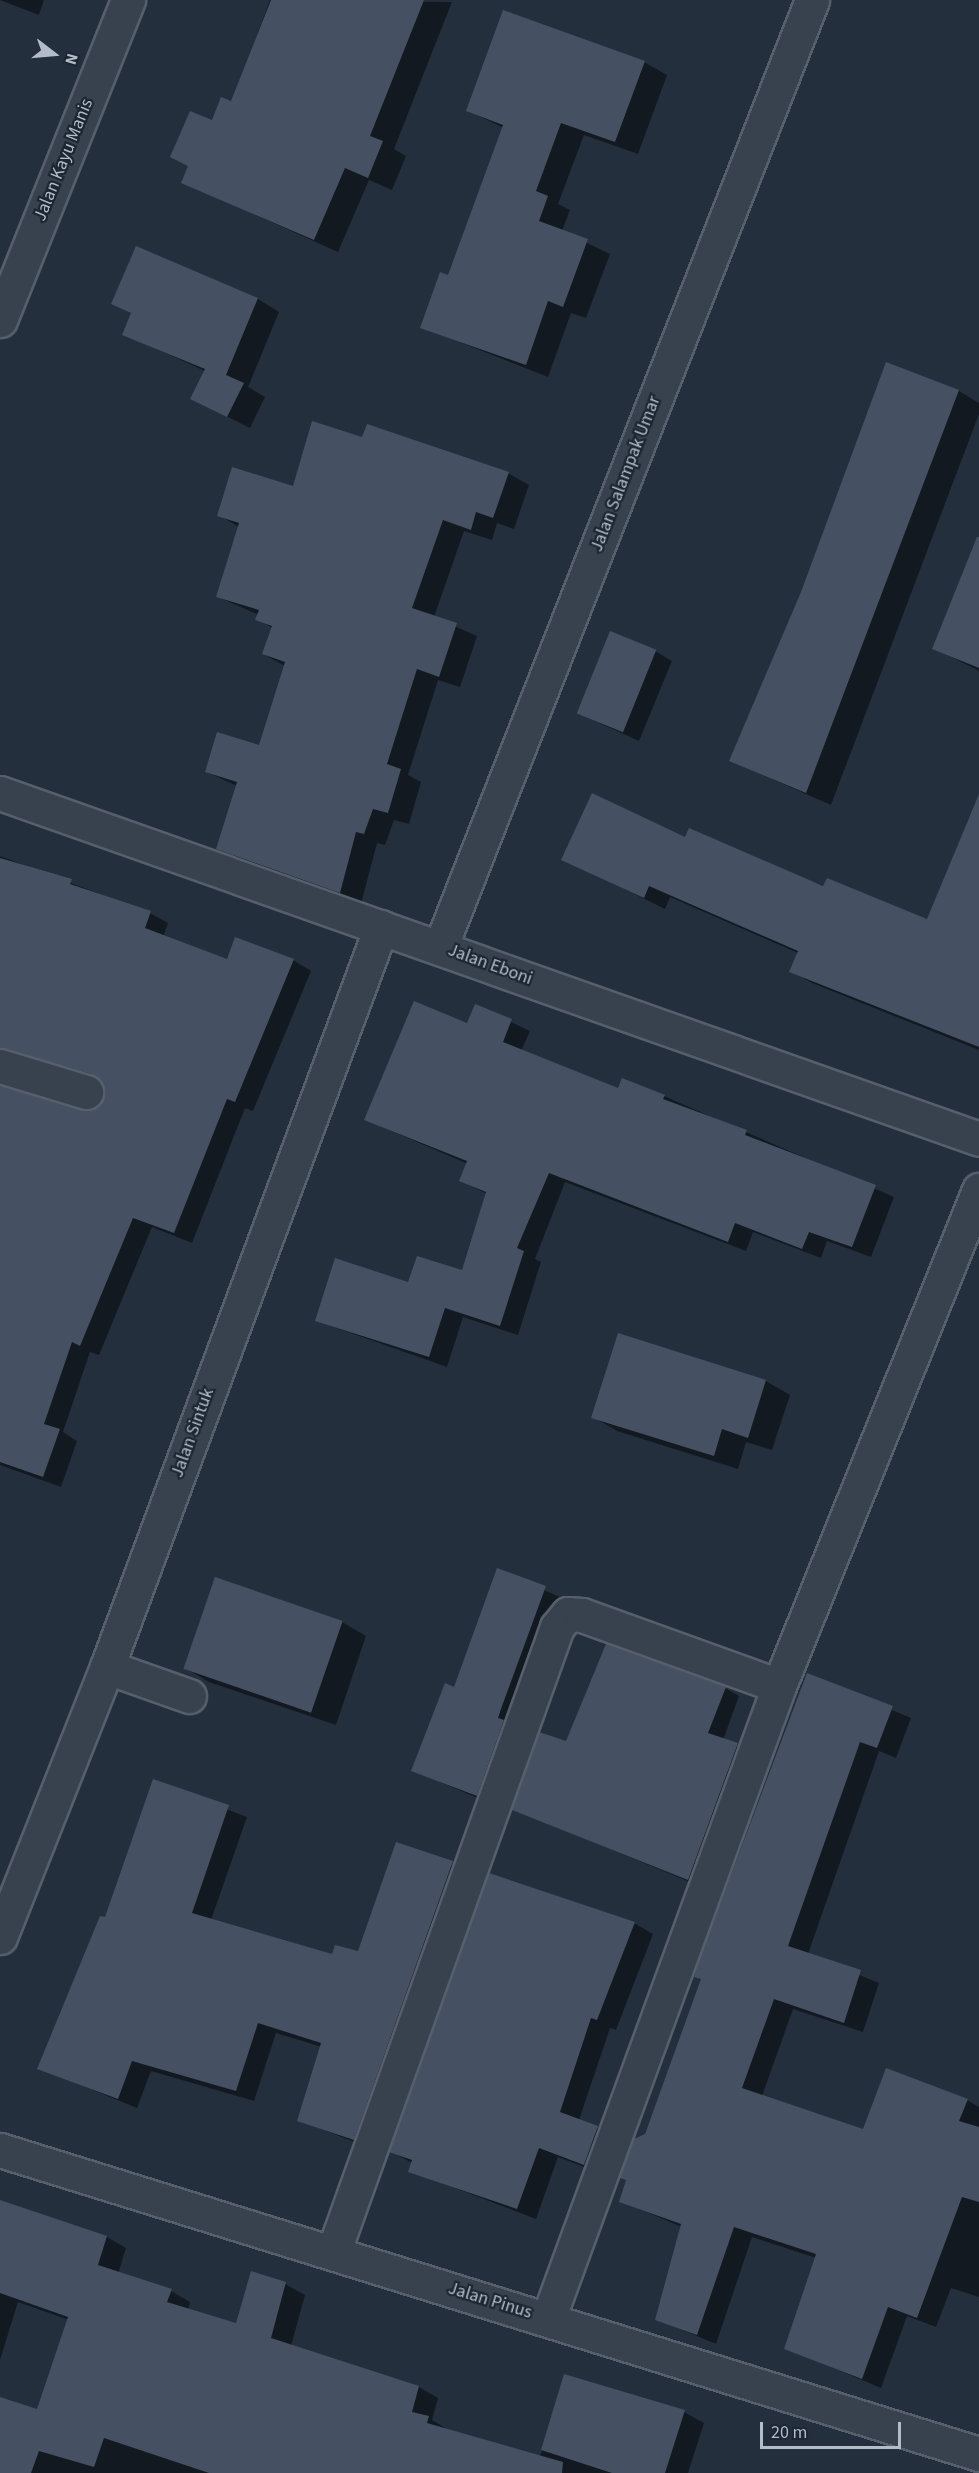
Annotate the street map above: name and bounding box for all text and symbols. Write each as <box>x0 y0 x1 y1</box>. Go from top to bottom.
north arrow <box>24 24 84 84</box>
text: N <box>59 51 83 67</box>
street label: Jalan Kayu Manis <box>30 96 98 224</box>
street label: Jalan Salampak Umar <box>586 393 666 555</box>
street label: Jalan Eboni <box>445 940 535 990</box>
street label: Jalan Sintuk <box>167 1385 219 1481</box>
street label: Jalan Pinus <box>445 2278 535 2324</box>
scale bar <box>763 2410 904 2448</box>
text: 20 m <box>771 2420 807 2445</box>

